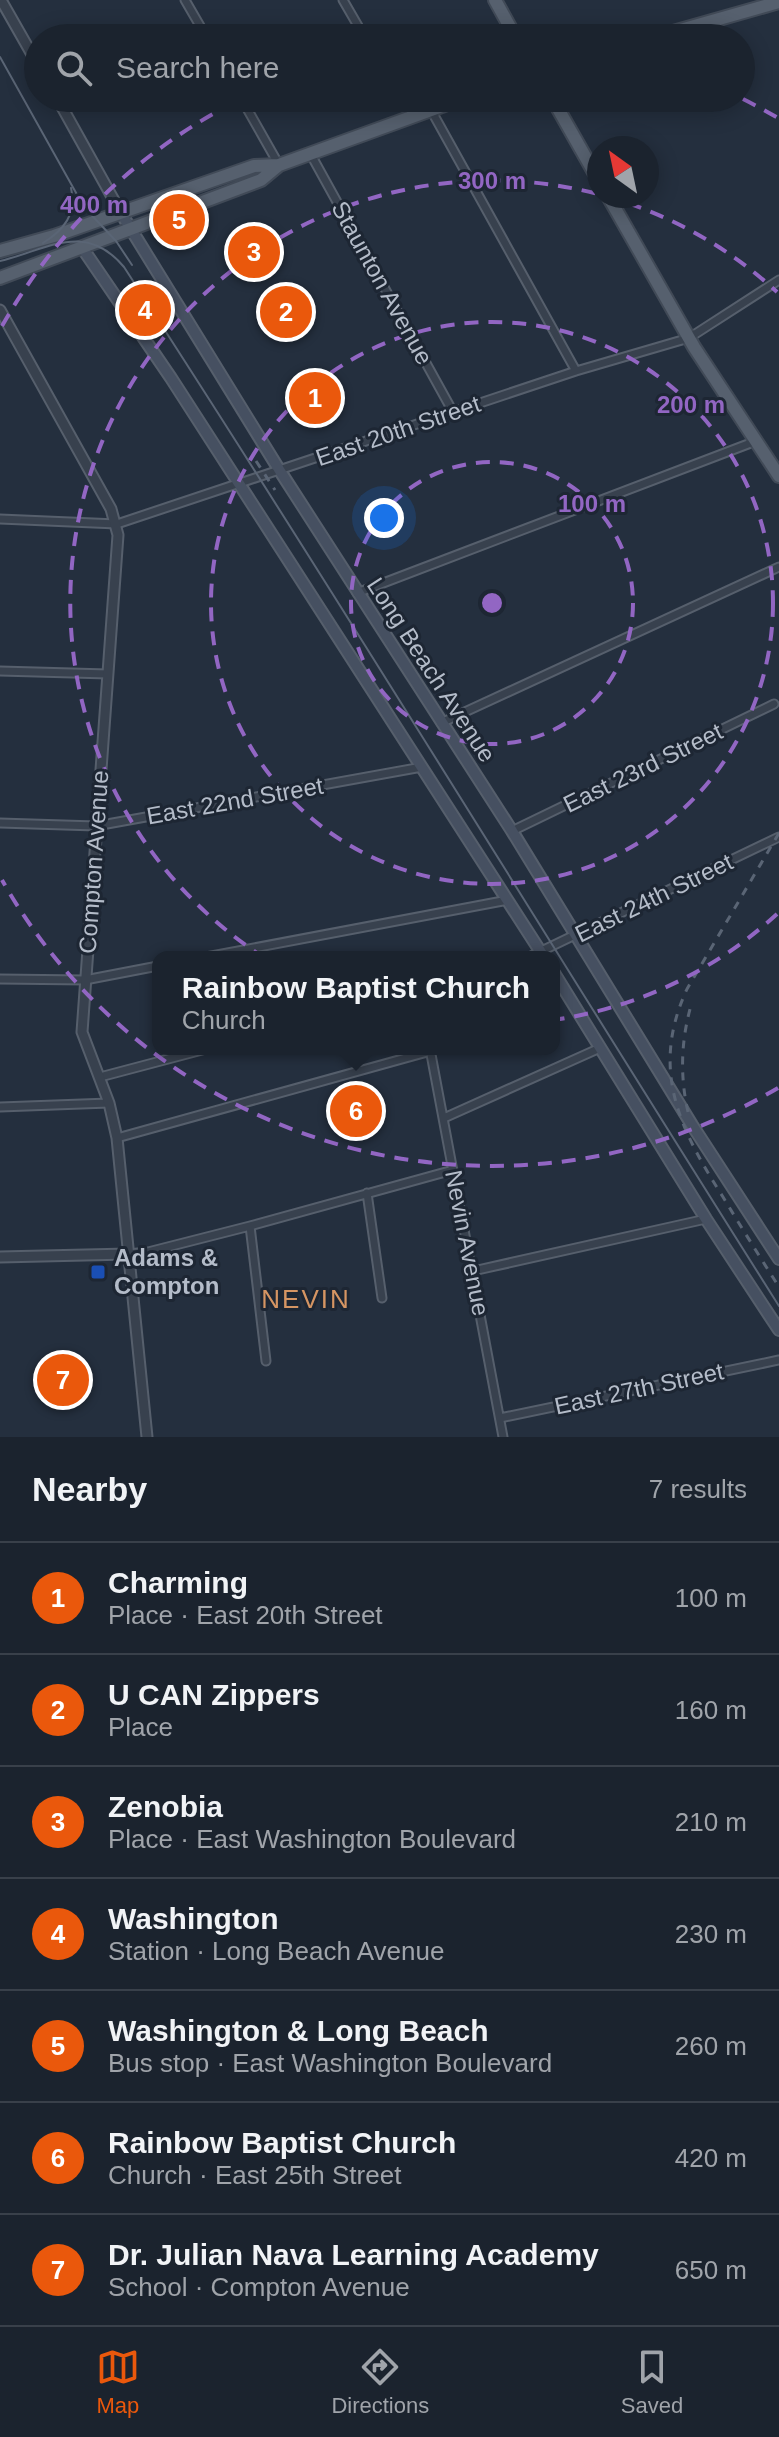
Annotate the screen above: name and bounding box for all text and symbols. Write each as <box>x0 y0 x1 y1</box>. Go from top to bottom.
search box <box>24 24 755 112</box>
icon: search <box>52 46 96 90</box>
text: Search here <box>116 51 279 84</box>
north arrow <box>587 136 659 208</box>
text: 300 m <box>458 167 526 194</box>
pin: 5 <box>153 190 205 250</box>
text: 400 m <box>60 191 128 218</box>
street label: Staunton Avenue <box>326 196 438 369</box>
pin: 3 <box>228 222 280 282</box>
pin: 4 <box>119 280 171 340</box>
pin: 2 <box>260 282 312 342</box>
pin: 1 <box>289 368 341 428</box>
street label: East 20th Street <box>312 390 484 471</box>
text: 200 m <box>657 391 725 418</box>
text: 100 m <box>558 490 626 517</box>
your location <box>364 498 404 538</box>
street label: Long Beach Avenue <box>362 572 501 767</box>
centre of rings <box>478 589 506 617</box>
street label: East 23rd Street <box>559 717 727 818</box>
street label: Compton Avenue <box>74 769 113 955</box>
street label: East 22nd Street <box>145 772 326 829</box>
street label: East 24th Street <box>571 848 737 947</box>
popup <box>152 951 560 1055</box>
text: Rainbow Baptist Church <box>182 971 530 1004</box>
text: Church <box>182 1005 266 1035</box>
pin: 6 <box>330 1081 382 1141</box>
street label: Nevin Avenue <box>440 1168 495 1318</box>
place label: Adams & Compton <box>114 1244 219 1299</box>
marker: Adams & Compton <box>89 1263 107 1281</box>
district label: NEVIN <box>261 1284 351 1314</box>
pin: 7 <box>37 1350 89 1410</box>
street label: East 27th Street <box>552 1357 726 1420</box>
text: Nearby <box>32 1470 147 1508</box>
text: 7 results <box>649 1474 747 1504</box>
text: Charming <box>108 1566 248 1599</box>
text: 1 <box>51 1583 65 1613</box>
text: 100 m <box>675 1583 747 1613</box>
text: Place · East 20th Street <box>108 1600 383 1630</box>
text: U CAN Zippers <box>108 1678 320 1711</box>
text: 2 <box>51 1695 65 1725</box>
text: 160 m <box>675 1695 747 1725</box>
text: Place <box>108 1712 173 1742</box>
text: Zenobia <box>108 1790 223 1823</box>
text: 3 <box>51 1807 65 1837</box>
text: 210 m <box>675 1807 747 1837</box>
text: Place · East Washington Boulevard <box>108 1824 516 1854</box>
text: Washington <box>108 1902 279 1935</box>
text: 4 <box>51 1919 65 1949</box>
text: 230 m <box>675 1919 747 1949</box>
text: Station · Long Beach Avenue <box>108 1936 444 1966</box>
text: Washington & Long Beach <box>108 2014 489 2047</box>
text: 5 <box>51 2031 65 2061</box>
text: 260 m <box>675 2031 747 2061</box>
text: Bus stop · East Washington Boulevard <box>108 2048 552 2078</box>
text: Rainbow Baptist Church <box>108 2126 456 2159</box>
text: 6 <box>51 2143 65 2173</box>
text: 420 m <box>675 2143 747 2173</box>
text: Church · East 25th Street <box>108 2160 401 2190</box>
text: Dr. Julian Nava Learning Academy <box>108 2238 599 2271</box>
text: 7 <box>51 2255 65 2285</box>
text: 650 m <box>675 2255 747 2285</box>
text: School · Compton Avenue <box>108 2272 410 2302</box>
tab: Map <box>96 2345 140 2419</box>
tab: Directions <box>331 2345 429 2419</box>
tab: Saved <box>621 2345 683 2419</box>

